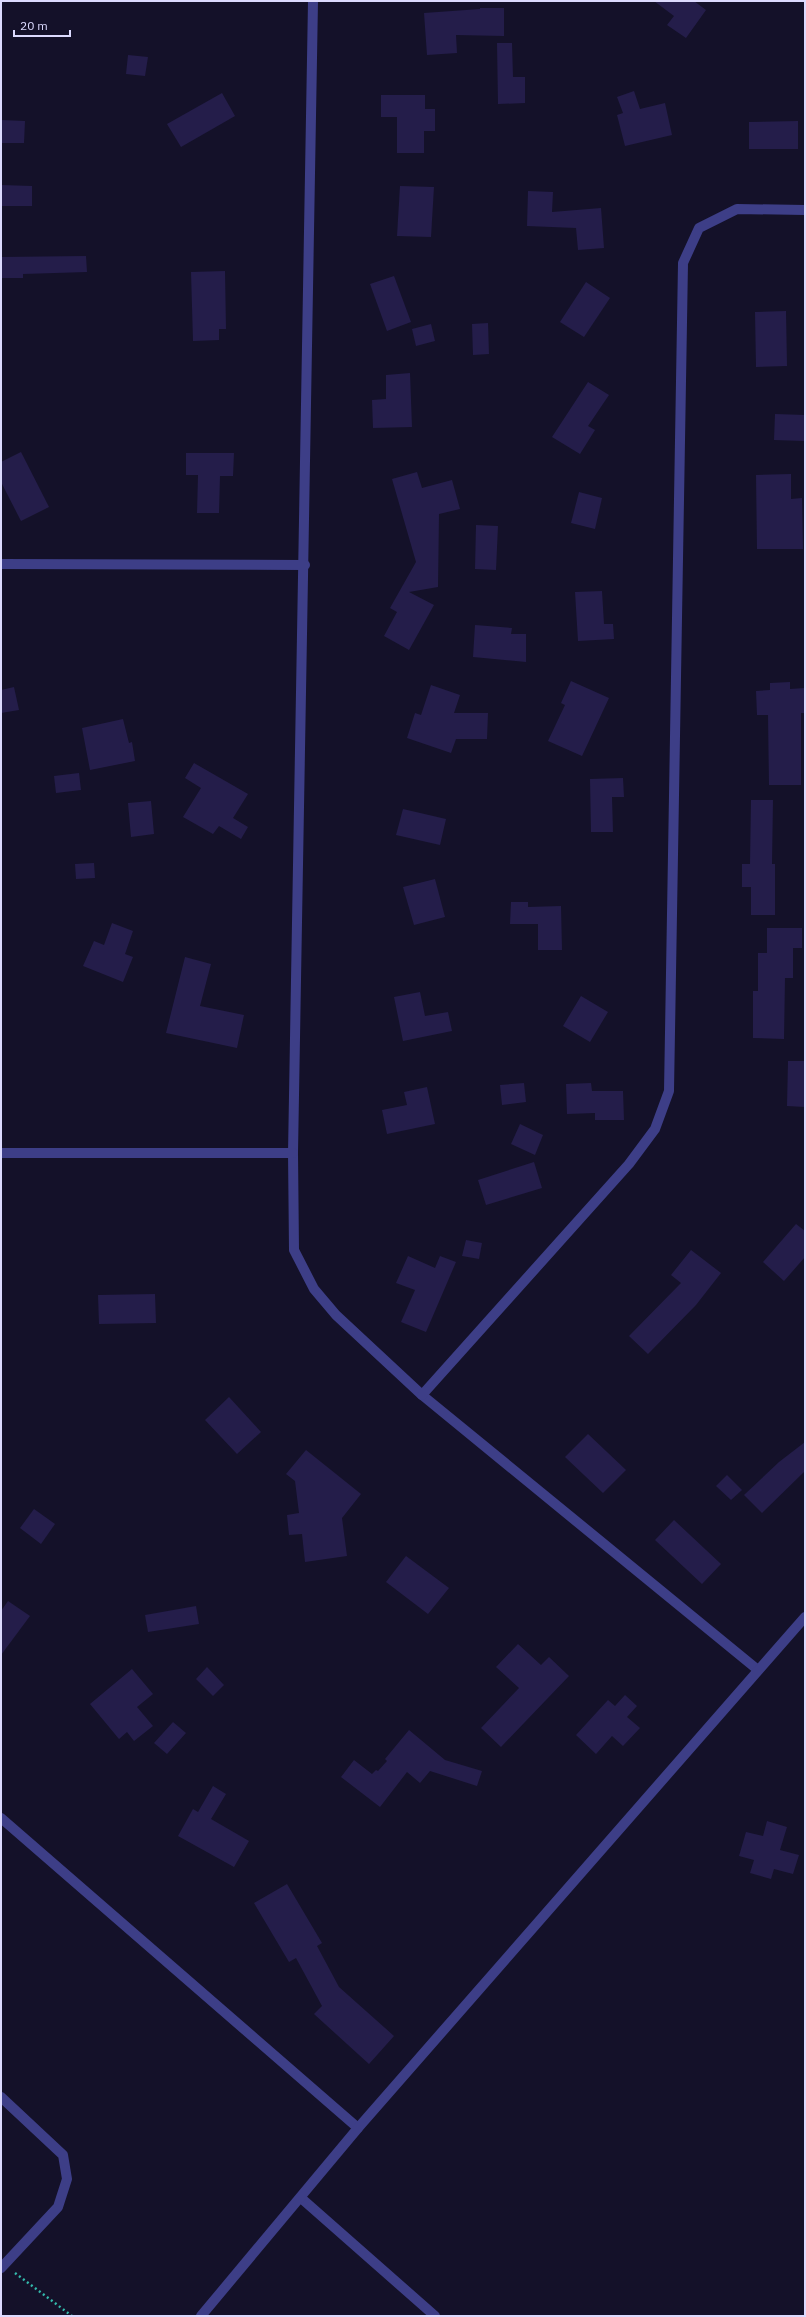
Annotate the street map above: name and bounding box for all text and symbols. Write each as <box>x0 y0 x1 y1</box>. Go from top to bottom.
scale bar <box>14 12 70 38</box>
text: 20 m <box>20 18 48 33</box>

